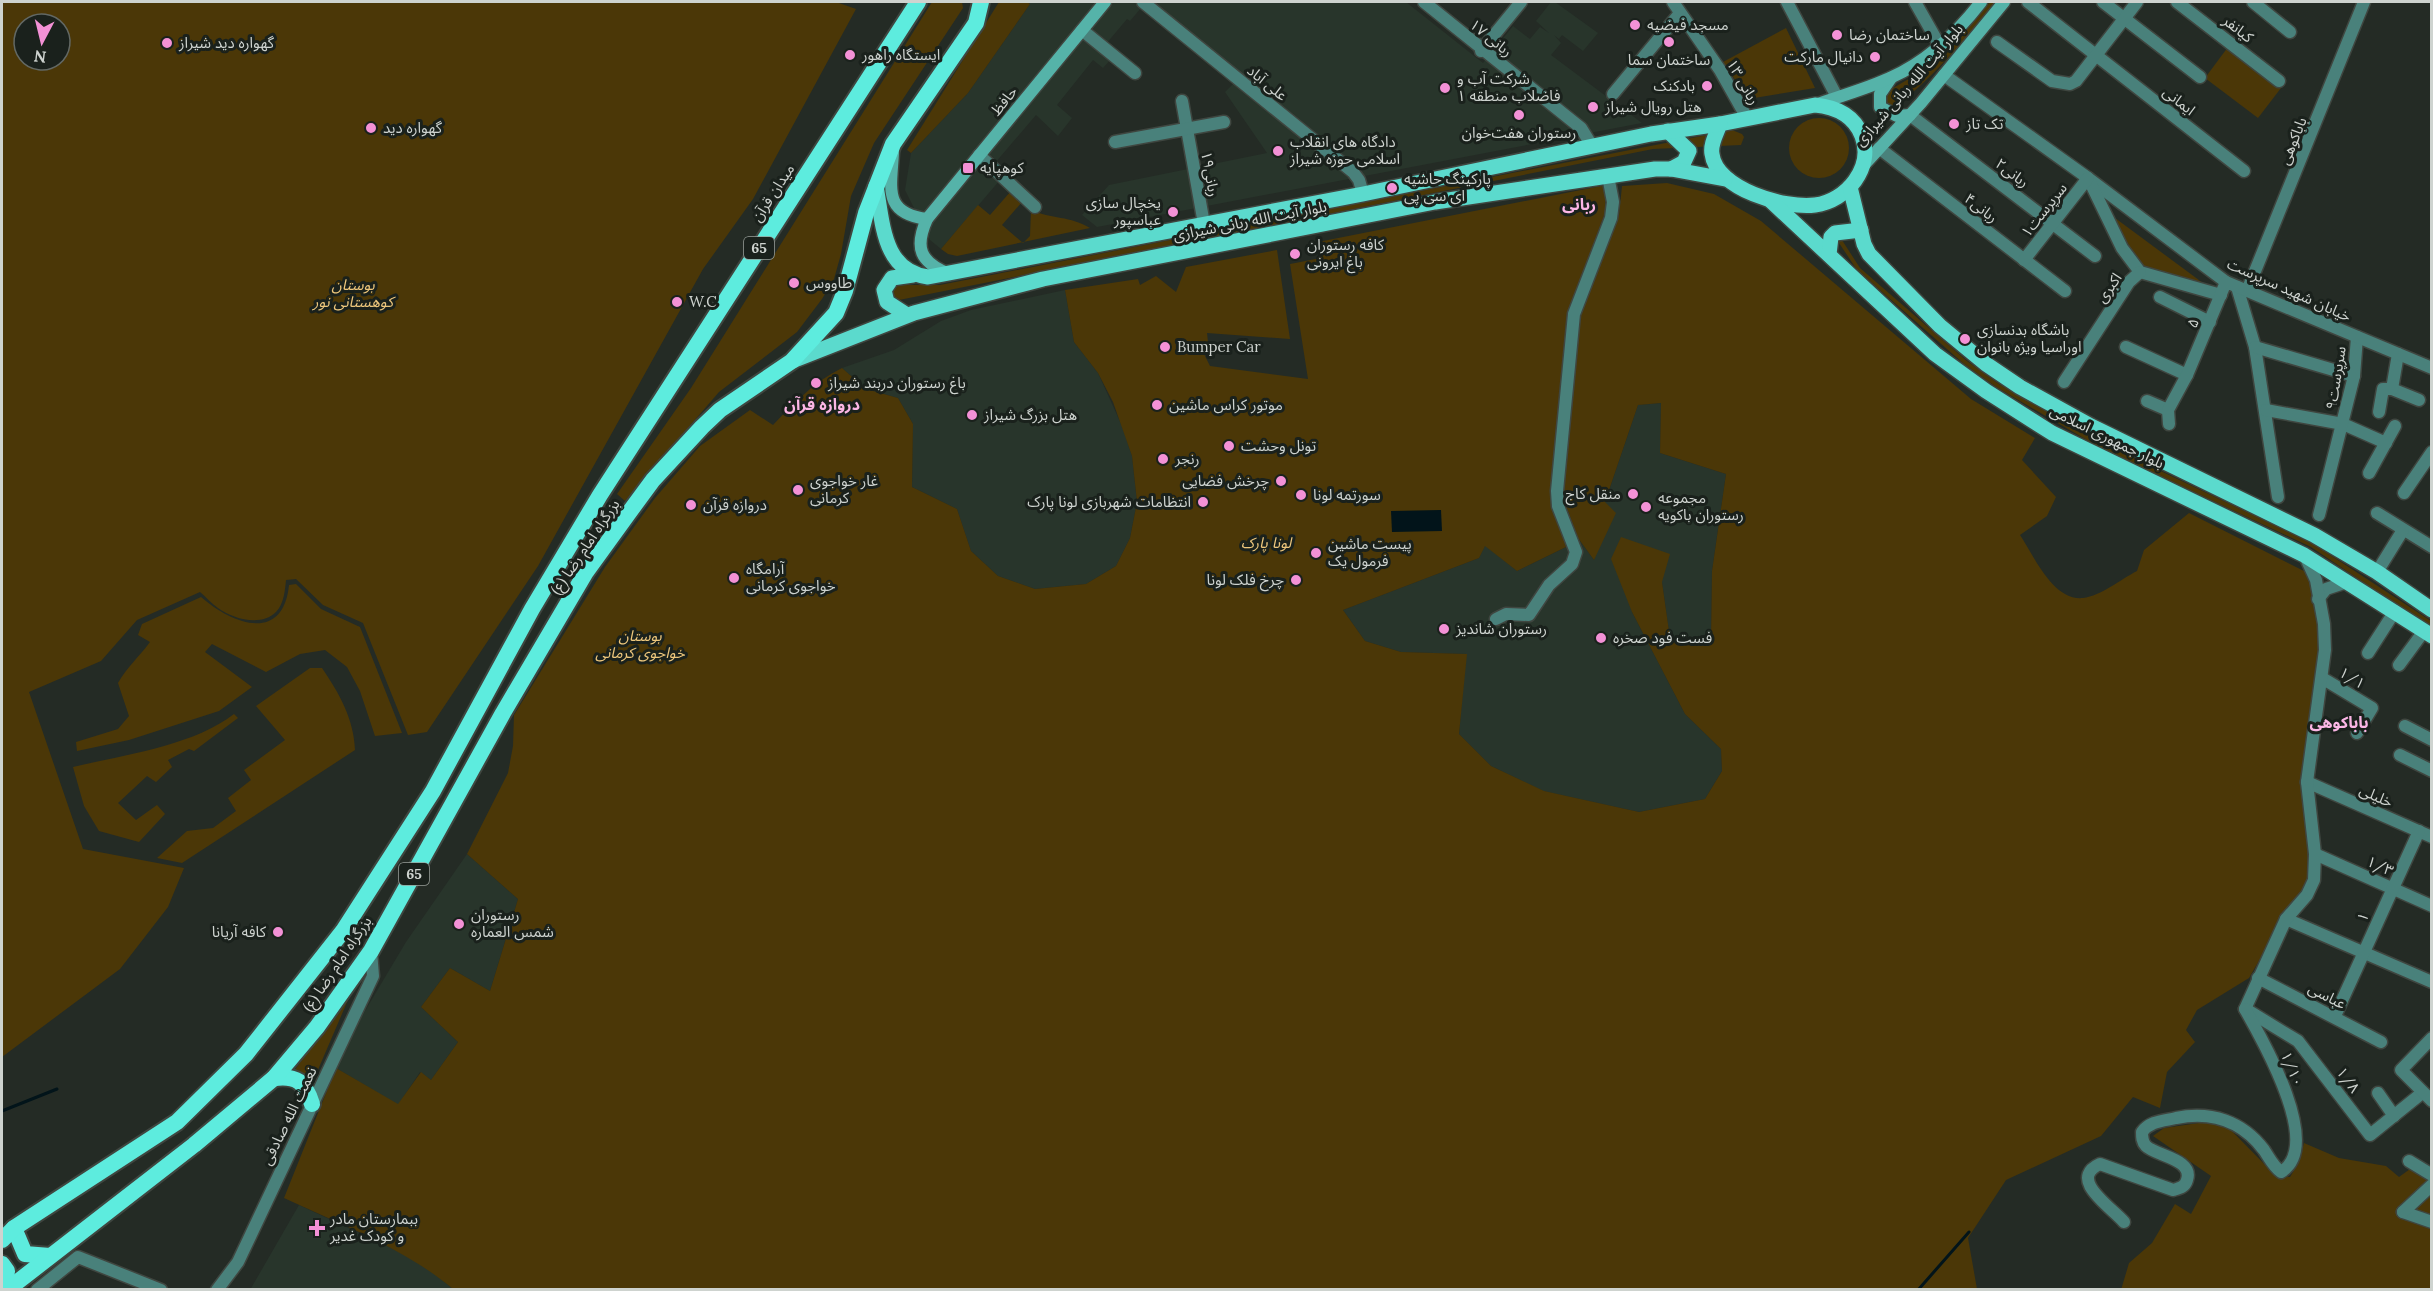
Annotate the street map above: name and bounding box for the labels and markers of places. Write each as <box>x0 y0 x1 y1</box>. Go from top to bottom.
place label: مسجد فیضیه <box>1647 15 1729 34</box>
marker: مسجد فیضیه <box>1628 18 1642 32</box>
place label: ساختمان رضا <box>1849 25 1930 44</box>
marker: ساختمان رضا <box>1830 28 1844 42</box>
place label: گهواره دید شیراز <box>178 33 275 52</box>
marker: ساختمان سما <box>1662 35 1676 49</box>
marker: گهواره دید شیراز <box>160 36 174 50</box>
place label: ایستگاه راهور <box>861 45 940 64</box>
place label: دانیال مارکت <box>1784 47 1863 66</box>
marker: ایستگاه راهور <box>843 48 857 62</box>
place label: ساختمان سما <box>1628 50 1711 69</box>
marker: دانیال مارکت <box>1868 50 1882 64</box>
place label: شرکت آب و فاضلاب منطقه ۱ <box>1457 69 1561 105</box>
place label: بادکنک <box>1653 76 1695 95</box>
marker: بادکنک <box>1700 79 1714 93</box>
marker: شرکت آب و فاضلاب منطقه ۱ <box>1438 81 1452 95</box>
place label: هتل رویال شیراز <box>1604 97 1702 116</box>
marker: هتل رویال شیراز <box>1586 100 1600 114</box>
marker: رستوران هفت‌خوان <box>1512 108 1526 122</box>
place label: تک تاز <box>1965 114 2003 133</box>
marker: تک تاز <box>1947 117 1961 131</box>
place label: گهواره دید <box>383 118 443 137</box>
marker: گهواره دید <box>364 121 378 135</box>
place label: رستوران هفت‌خوان <box>1462 123 1576 142</box>
place label: دادگاه های انقلاب اسلامی حوزه شیراز <box>1289 132 1400 168</box>
marker: دادگاه های انقلاب اسلامی حوزه شیراز <box>1271 144 1285 158</box>
place label: کوهپایه <box>980 158 1024 178</box>
marker: کوهپایه <box>961 161 975 175</box>
place label: پارکینگ حاشیه ای سی پی <box>1404 169 1491 206</box>
marker: پارکینگ حاشیه ای سی پی <box>1385 181 1399 195</box>
place label: یخچال سازی عباسپور <box>1086 193 1161 230</box>
marker: یخچال سازی عباسپور <box>1166 205 1180 219</box>
place label: کافه رستوران باغ ایرونی <box>1307 235 1385 274</box>
marker: کافه رستوران باغ ایرونی <box>1288 247 1302 261</box>
place label: طاووس <box>806 273 852 292</box>
marker: طاووس <box>787 276 801 290</box>
place label: W.C <box>689 292 717 311</box>
marker: W.C <box>670 295 684 309</box>
place label: باشگاه بدنسازی اوراسیا ویژه بانوان <box>1977 320 2082 356</box>
marker: باشگاه بدنسازی اوراسیا ویژه بانوان <box>1958 332 1972 346</box>
place label: Bumper Car <box>1177 337 1261 356</box>
marker: Bumper Car <box>1158 340 1172 354</box>
place label: باغ رستوران دربند شیراز <box>827 373 966 395</box>
marker: باغ رستوران دربند شیراز <box>809 376 823 390</box>
place label: موتور کراس ماشین <box>1169 395 1283 414</box>
marker: موتور کراس ماشین <box>1150 398 1164 412</box>
place label: هتل بزرگ شیراز <box>983 405 1077 424</box>
marker: هتل بزرگ شیراز <box>965 408 979 422</box>
place label: تونل وحشت <box>1241 436 1316 455</box>
marker: تونل وحشت <box>1222 439 1236 453</box>
place label: رنجر <box>1174 449 1200 468</box>
marker: رنجر <box>1156 452 1170 466</box>
place label: غار خواجوی کرمانی <box>810 471 879 507</box>
place label: چرخش فضایی <box>1182 471 1269 491</box>
marker: چرخش فضایی <box>1274 474 1288 488</box>
marker: غار خواجوی کرمانی <box>791 483 805 497</box>
place label: منقل کاج <box>1566 484 1621 506</box>
place label: سورتمه لونا <box>1313 485 1381 504</box>
marker: منقل کاج <box>1626 487 1640 501</box>
marker: سورتمه لونا <box>1294 488 1308 502</box>
place label: مجموعه رستوران باکویه <box>1658 488 1744 524</box>
place label: انتظامات شهربازی لونا پارک <box>1027 492 1191 512</box>
place label: دروازه قرآن <box>703 495 767 514</box>
marker: انتظامات شهربازی لونا پارک <box>1196 495 1210 509</box>
marker: دروازه قرآن <box>684 498 698 512</box>
marker: مجموعه رستوران باکویه <box>1639 500 1653 514</box>
place label: پیست ماشین فرمول یک <box>1328 534 1412 570</box>
marker: پیست ماشین فرمول یک <box>1309 546 1323 560</box>
place label: آرامگاه خواجوی کرمانی <box>746 559 836 595</box>
place label: چرخ فلک لونا <box>1207 570 1284 592</box>
marker: آرامگاه خواجوی کرمانی <box>727 571 741 585</box>
marker: چرخ فلک لونا <box>1289 573 1303 587</box>
place label: رستوران شاندیز <box>1455 619 1547 638</box>
marker: رستوران شاندیز <box>1437 622 1451 636</box>
place label: فست فود صخره <box>1613 628 1712 647</box>
marker: فست فود صخره <box>1594 631 1608 645</box>
place label: رستوران شمس العماره <box>471 905 554 941</box>
marker: رستوران شمس العماره <box>452 917 466 931</box>
place label: کافه آریانا <box>212 922 267 941</box>
marker: کافه آریانا <box>271 925 285 939</box>
place label: ببمارستان مادر و کودک غدیر <box>329 1209 418 1245</box>
marker: ببمارستان مادر و کودک غدیر <box>308 1219 326 1237</box>

